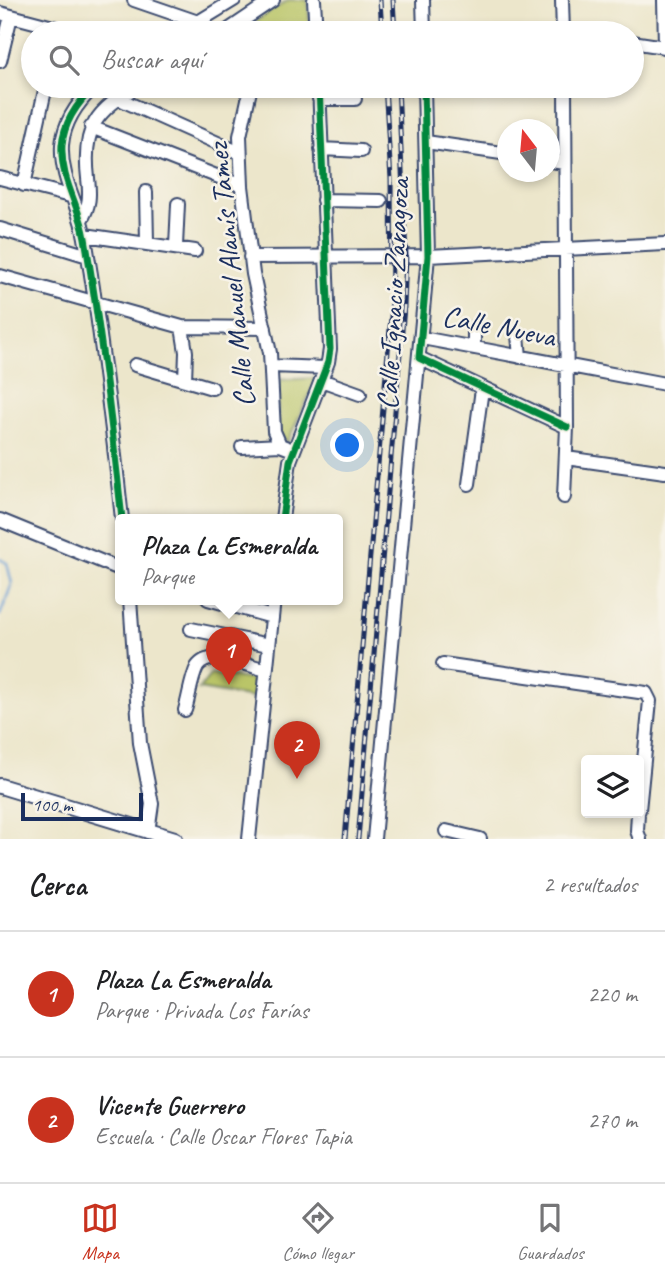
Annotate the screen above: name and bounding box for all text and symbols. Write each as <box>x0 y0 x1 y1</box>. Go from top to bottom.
search box <box>21 21 644 98</box>
icon: search <box>45 41 83 79</box>
text: Buscar aquí <box>101 43 203 76</box>
north arrow <box>497 119 560 182</box>
street label: Calle Manuel Alanís Tamez <box>198 139 264 409</box>
street label: Calle Ignacio Zaragoza <box>368 175 418 411</box>
street label: Calle Nueva <box>439 296 561 356</box>
your location <box>330 428 364 462</box>
popup <box>115 514 343 605</box>
text: Plaza La Esmeralda <box>141 529 317 562</box>
text: Parque <box>141 562 194 591</box>
pin: 1 <box>206 627 252 685</box>
pin: 2 <box>274 721 320 779</box>
map controls <box>581 755 644 818</box>
button: layers <box>581 755 644 818</box>
scale bar <box>21 790 144 822</box>
text: 100 m <box>32 793 73 817</box>
text: Cerca <box>28 866 86 904</box>
text: 2 resultados <box>543 870 637 899</box>
text: Plaza La Esmeralda <box>95 963 271 996</box>
text: 1 <box>46 980 56 1009</box>
text: 220 m <box>588 980 637 1009</box>
text: Parque · Privada Los Farías <box>95 996 308 1025</box>
text: Vicente Guerrero <box>95 1089 244 1122</box>
text: 2 <box>46 1106 56 1135</box>
text: 270 m <box>588 1106 637 1135</box>
text: Escuela · Calle Oscar Flores Tapia <box>95 1122 352 1151</box>
tab: Mapa <box>81 1199 119 1265</box>
tab: Cómo llegar <box>282 1199 354 1265</box>
tab: Guardados <box>517 1199 584 1265</box>

